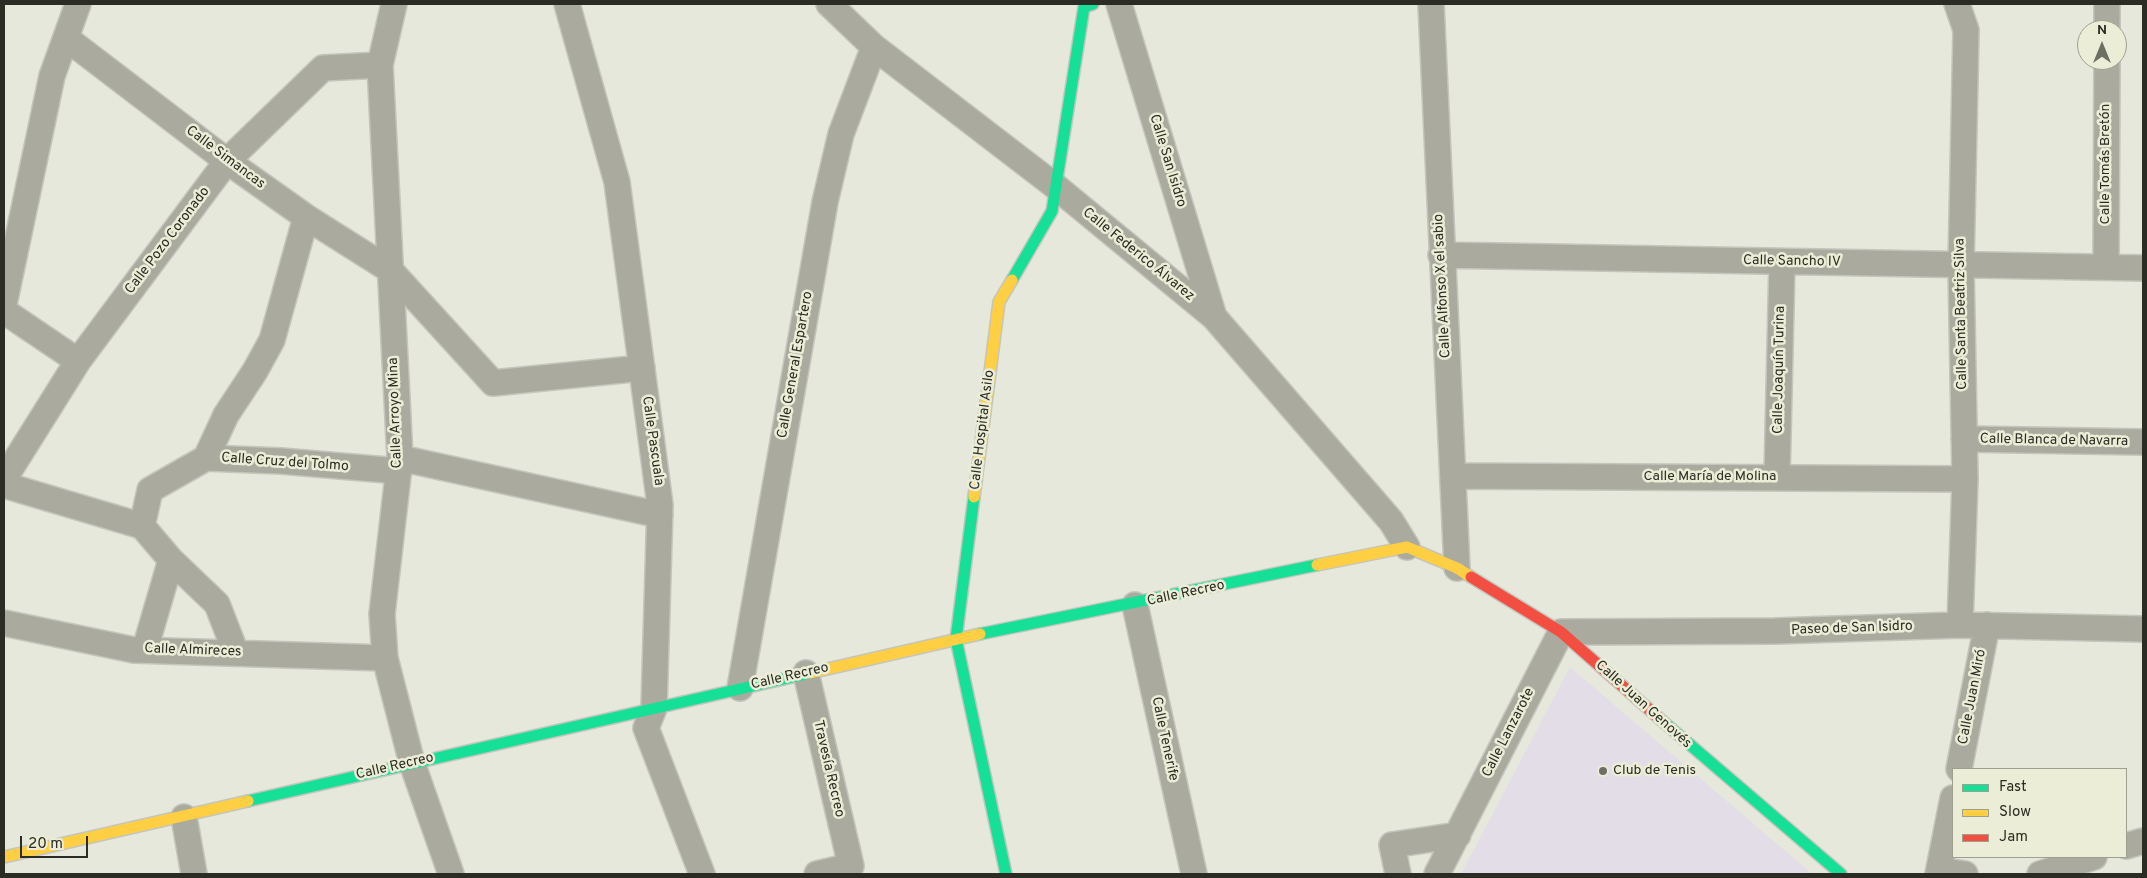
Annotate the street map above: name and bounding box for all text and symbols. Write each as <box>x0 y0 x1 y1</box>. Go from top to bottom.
north arrow <box>2077 20 2127 70</box>
text: N <box>2097 22 2107 39</box>
street label: Calle Tomás Bretón <box>2098 104 2114 224</box>
street label: Calle San Isidro <box>1145 113 1189 209</box>
street label: Calle Simancas <box>182 123 268 193</box>
street label: Calle Pozo Coronado <box>122 184 214 298</box>
street label: Calle Federico Álvarez <box>1079 205 1197 305</box>
street label: Calle Alfonso X el sabio <box>1431 213 1455 359</box>
street label: Calle Santa Beatriz Silva <box>1952 238 1972 390</box>
street label: Calle Sancho IV <box>1743 253 1841 271</box>
street label: Calle General Espartero <box>775 290 817 440</box>
street label: Calle Joaquín Turina <box>1770 306 1790 434</box>
street label: Calle Arroyo Mina <box>386 357 406 469</box>
street label: Calle Hospital Asilo <box>967 369 999 491</box>
street label: Calle Pascuala <box>637 395 667 487</box>
street label: Calle Blanca de Navarra <box>1980 431 2128 451</box>
street label: Calle Cruz del Tolmo <box>221 450 349 476</box>
street label: Calle María de Molina <box>1644 469 1776 485</box>
street label: Calle Recreo <box>1146 578 1226 610</box>
street label: Paseo de San Isidro <box>1791 618 1913 640</box>
street label: Calle Almireces <box>144 641 242 661</box>
street label: Calle Juan Miró <box>1956 648 1990 746</box>
street label: Calle Juan Genovés <box>1592 658 1694 752</box>
street label: Calle Recreo <box>750 660 830 694</box>
street label: Calle Lanzarote <box>1479 686 1539 780</box>
street label: Calle Tenerife <box>1147 695 1181 783</box>
street label: Travesía Recreo <box>809 719 847 819</box>
street label: Calle Recreo <box>355 750 435 784</box>
place label: Club de Tenis <box>1613 763 1696 779</box>
marker: Club de Tenis <box>1597 765 1609 777</box>
legend <box>1952 768 2127 858</box>
text: Fast <box>1999 778 2027 797</box>
text: Slow <box>1999 803 2031 822</box>
scale bar <box>22 826 90 858</box>
text: Jam <box>1999 828 2028 847</box>
text: 20 m <box>28 835 63 854</box>

